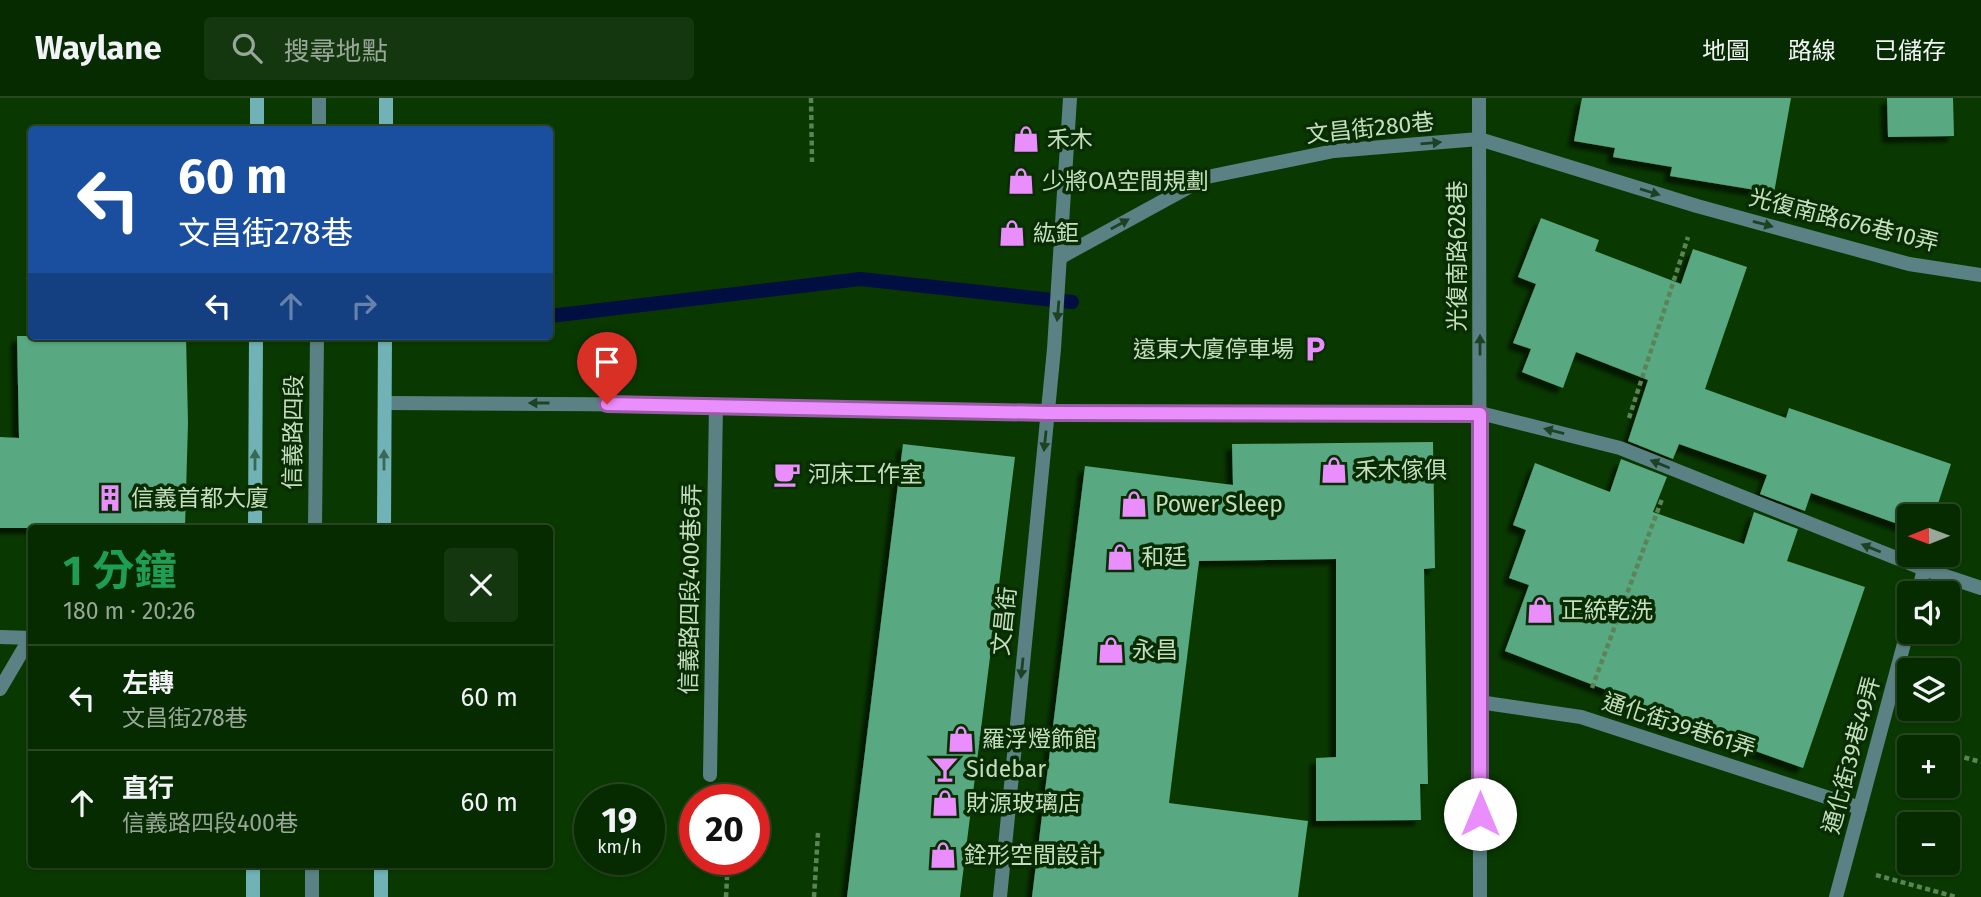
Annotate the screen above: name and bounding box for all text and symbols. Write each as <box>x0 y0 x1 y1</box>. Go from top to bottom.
search box <box>204 17 694 80</box>
text: Waylane <box>35 28 162 68</box>
icon: search <box>228 29 266 67</box>
text: 搜尋地點 <box>284 36 388 67</box>
text: 地圖 <box>1702 37 1750 65</box>
text: 路線 <box>1788 37 1836 65</box>
text: 已儲存 <box>1874 37 1946 65</box>
street label: 文昌街280巷 <box>1304 107 1436 149</box>
shop icon: 禾木 <box>1011 124 1041 154</box>
place label: 禾木 <box>1047 125 1093 153</box>
one-way arrow <box>1420 137 1442 148</box>
text: 60 m <box>178 147 287 206</box>
icon: left <box>63 154 154 245</box>
shop icon: 少將OA空間規劃 <box>1006 166 1036 196</box>
place label: 少將OA空間規劃 <box>1042 167 1209 195</box>
street label: 光復南路628巷 <box>1443 180 1471 332</box>
street label: 光復南路676巷10弄 <box>1746 183 1942 257</box>
one-way arrow <box>1640 187 1661 197</box>
text: 文昌街278巷 <box>178 214 353 252</box>
shop icon: 紘鉅 <box>997 218 1027 248</box>
one-way arrow <box>1111 218 1130 230</box>
place label: 紘鉅 <box>1033 219 1079 247</box>
one-way arrow <box>1752 219 1774 230</box>
icon: left <box>199 287 237 325</box>
icon: ahead <box>272 287 310 325</box>
icon: right <box>345 287 383 325</box>
one-way arrow <box>1052 300 1063 322</box>
pin <box>577 332 637 404</box>
parking icon: 遠東大廈停車場 <box>1300 334 1330 364</box>
one-way arrow <box>1474 334 1486 356</box>
place label: 遠東大廈停車場 <box>1133 335 1294 363</box>
icon: arrive <box>588 343 626 381</box>
street label: 信義路四段 <box>278 374 308 490</box>
one-way arrow <box>527 398 549 409</box>
one-way arrow <box>1542 426 1564 437</box>
one-way arrow <box>1039 431 1050 453</box>
one-way arrow <box>249 449 261 471</box>
one-way arrow <box>378 449 390 471</box>
shop icon: 禾木傢俱 <box>1319 455 1349 485</box>
place label: 禾木傢俱 <box>1355 456 1447 484</box>
one-way arrow <box>1649 458 1670 469</box>
cafe icon: 河床工作室 <box>772 459 802 489</box>
place label: 河床工作室 <box>808 460 923 488</box>
building icon: 信義首都大廈 <box>95 483 125 513</box>
street label: 信義路四段400巷6弄 <box>674 483 706 695</box>
place label: 信義首都大廈 <box>131 484 269 512</box>
shop icon: Power Sleep <box>1119 489 1149 519</box>
place label: Power Sleep <box>1155 490 1283 518</box>
north arrow <box>1897 504 1960 567</box>
map controls <box>1897 504 1960 875</box>
shop icon: 和廷 <box>1105 542 1135 572</box>
one-way arrow <box>1861 542 1881 554</box>
place label: 和廷 <box>1141 543 1187 571</box>
text: 1 分鐘 <box>63 546 176 596</box>
button: close <box>444 548 518 622</box>
button: sound <box>1897 581 1960 644</box>
street label: 文昌街 <box>986 585 1022 657</box>
shop icon: 正統乾洗 <box>1525 595 1555 625</box>
place label: 正統乾洗 <box>1561 596 1653 624</box>
text: 180 m · 20:26 <box>63 597 195 625</box>
shop icon: 永昌 <box>1096 635 1126 665</box>
place label: 永昌 <box>1132 636 1178 664</box>
one-way arrow <box>1017 657 1028 679</box>
button: layers <box>1897 658 1960 721</box>
text: 左轉 <box>122 668 174 699</box>
street label: 通化街39巷49弄 <box>1816 673 1886 837</box>
icon: left <box>63 679 101 717</box>
text: 60 m <box>460 682 518 713</box>
street label: 通化街39巷61弄 <box>1599 687 1759 763</box>
text: 文昌街278巷 <box>122 704 248 732</box>
shop icon: 羅浮燈飾館 <box>946 724 976 754</box>
place label: 羅浮燈飾館 <box>982 725 1097 753</box>
button: + <box>1897 735 1960 798</box>
bar icon: Sidebar <box>930 754 960 784</box>
place label: Sidebar <box>966 755 1046 783</box>
text: 直行 <box>122 773 174 804</box>
position arrow <box>1443 777 1517 851</box>
icon: ahead <box>63 784 101 822</box>
speed limit sign: 20 <box>679 784 770 875</box>
text: 60 m <box>460 787 518 818</box>
shop icon: 財源玻璃店 <box>930 788 960 818</box>
place label: 財源玻璃店 <box>966 789 1081 817</box>
text: 19 <box>602 799 637 841</box>
text: 信義路四段400巷 <box>122 809 298 837</box>
button: − <box>1897 812 1960 875</box>
text: km/h <box>597 836 642 858</box>
shop icon: 銓形空間設計 <box>928 840 958 870</box>
place label: 銓形空間設計 <box>964 841 1102 869</box>

